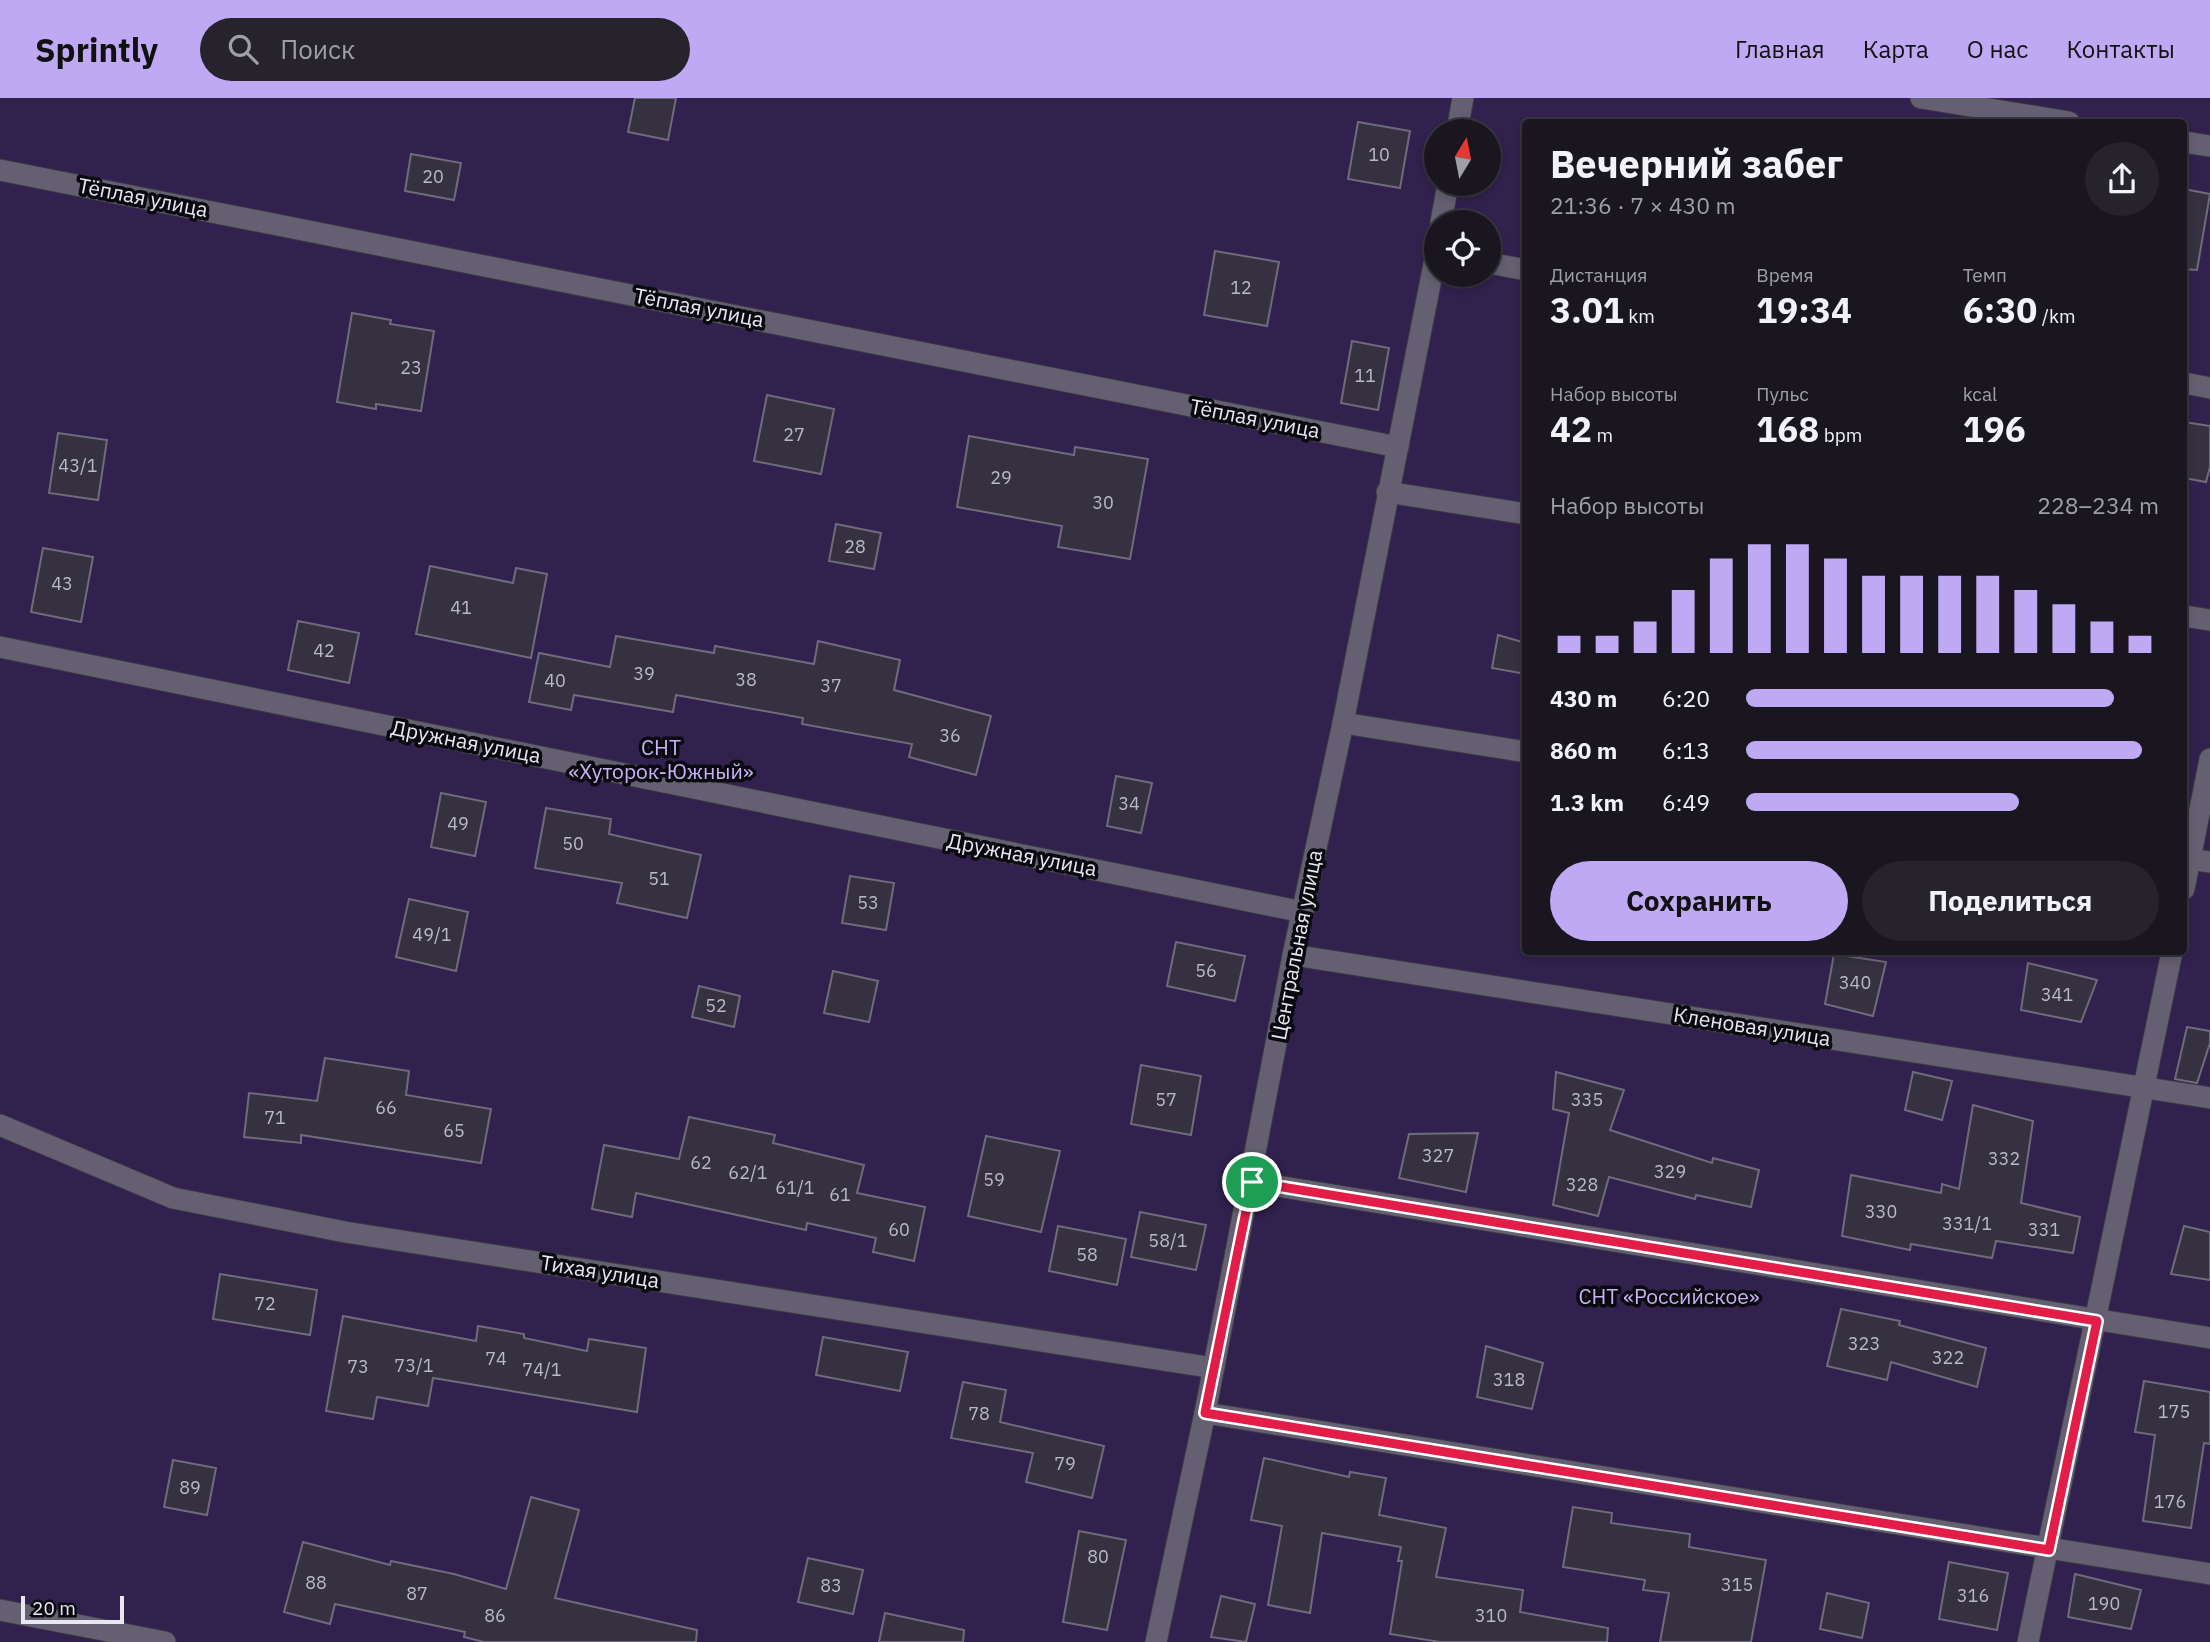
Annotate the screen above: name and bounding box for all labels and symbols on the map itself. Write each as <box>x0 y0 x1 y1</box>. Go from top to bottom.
north arrow <box>1424 119 1502 196</box>
house number: 10 <box>1368 143 1390 166</box>
house number: 20 <box>422 165 444 188</box>
street label: Тёплая улица <box>76 171 210 223</box>
house number: 12 <box>1230 276 1252 299</box>
street label: Тёплая улица <box>632 281 766 333</box>
house number: 23 <box>400 356 422 379</box>
house number: 11 <box>1354 364 1376 387</box>
street label: Тёплая улица <box>1188 392 1322 444</box>
house number: 27 <box>783 423 805 446</box>
house number: 43/1 <box>58 454 98 477</box>
house number: 29 <box>990 466 1012 489</box>
house number: 30 <box>1092 491 1114 514</box>
house number: 28 <box>844 535 866 558</box>
house number: 43 <box>51 572 73 595</box>
house number: 41 <box>450 596 472 619</box>
house number: 42 <box>313 639 335 662</box>
house number: 39 <box>633 662 655 685</box>
house number: 38 <box>735 668 757 691</box>
house number: 40 <box>544 669 566 692</box>
house number: 37 <box>820 674 842 697</box>
street label: Дружная улица <box>389 713 543 769</box>
house number: 36 <box>939 724 961 747</box>
park label: СНТ «Хуторок-Южный» <box>568 733 754 785</box>
house number: 34 <box>1118 792 1140 815</box>
house number: 49 <box>447 812 469 835</box>
street label: Дружная улица <box>945 826 1099 882</box>
house number: 50 <box>562 832 584 855</box>
street label: Центральная улица <box>1264 847 1328 1042</box>
house number: 51 <box>648 867 670 890</box>
house number: 53 <box>857 891 879 914</box>
house number: 49/1 <box>412 923 452 946</box>
house number: 56 <box>1195 959 1217 982</box>
house number: 340 <box>1839 971 1871 994</box>
house number: 341 <box>2041 983 2073 1006</box>
house number: 52 <box>705 994 727 1017</box>
street label: Кленовая улица <box>1672 1000 1833 1052</box>
house number: 57 <box>1155 1088 1177 1111</box>
house number: 335 <box>1571 1088 1603 1111</box>
house number: 66 <box>375 1096 397 1119</box>
house number: 71 <box>264 1106 286 1129</box>
house number: 65 <box>443 1119 465 1142</box>
house number: 327 <box>1422 1144 1454 1167</box>
house number: 332 <box>1988 1147 2020 1170</box>
house number: 62 <box>690 1151 712 1174</box>
pin <box>1222 1152 1282 1212</box>
house number: 329 <box>1654 1160 1686 1183</box>
house number: 62/1 <box>728 1161 768 1184</box>
house number: 59 <box>983 1168 1005 1191</box>
house number: 328 <box>1566 1173 1598 1196</box>
house number: 61/1 <box>775 1176 815 1199</box>
house number: 61 <box>829 1183 851 1206</box>
house number: 330 <box>1865 1200 1897 1223</box>
house number: 331/1 <box>1942 1212 1992 1235</box>
house number: 60 <box>888 1218 910 1241</box>
house number: 331 <box>2028 1218 2060 1241</box>
house number: 58/1 <box>1148 1229 1188 1252</box>
house number: 58 <box>1076 1243 1098 1266</box>
street label: Тихая улица <box>539 1248 661 1294</box>
park label: СНТ «Российское» <box>1578 1282 1760 1310</box>
house number: 72 <box>254 1292 276 1315</box>
house number: 323 <box>1848 1332 1880 1355</box>
house number: 322 <box>1932 1346 1964 1369</box>
house number: 74 <box>485 1347 507 1370</box>
house number: 73/1 <box>394 1354 434 1377</box>
house number: 73 <box>347 1355 369 1378</box>
house number: 74/1 <box>522 1358 562 1381</box>
house number: 318 <box>1493 1368 1525 1391</box>
house number: 175 <box>2158 1400 2190 1423</box>
house number: 78 <box>968 1402 990 1425</box>
house number: 79 <box>1054 1452 1076 1475</box>
house number: 89 <box>179 1476 201 1499</box>
house number: 176 <box>2154 1490 2186 1513</box>
house number: 80 <box>1087 1545 1109 1568</box>
house number: 88 <box>305 1571 327 1594</box>
house number: 315 <box>1721 1573 1753 1596</box>
house number: 83 <box>820 1574 842 1597</box>
house number: 87 <box>406 1582 428 1605</box>
house number: 316 <box>1957 1584 1989 1607</box>
house number: 190 <box>2088 1592 2120 1615</box>
scale bar <box>21 1593 124 1625</box>
house number: 86 <box>484 1604 506 1627</box>
house number: 310 <box>1475 1604 1507 1627</box>

